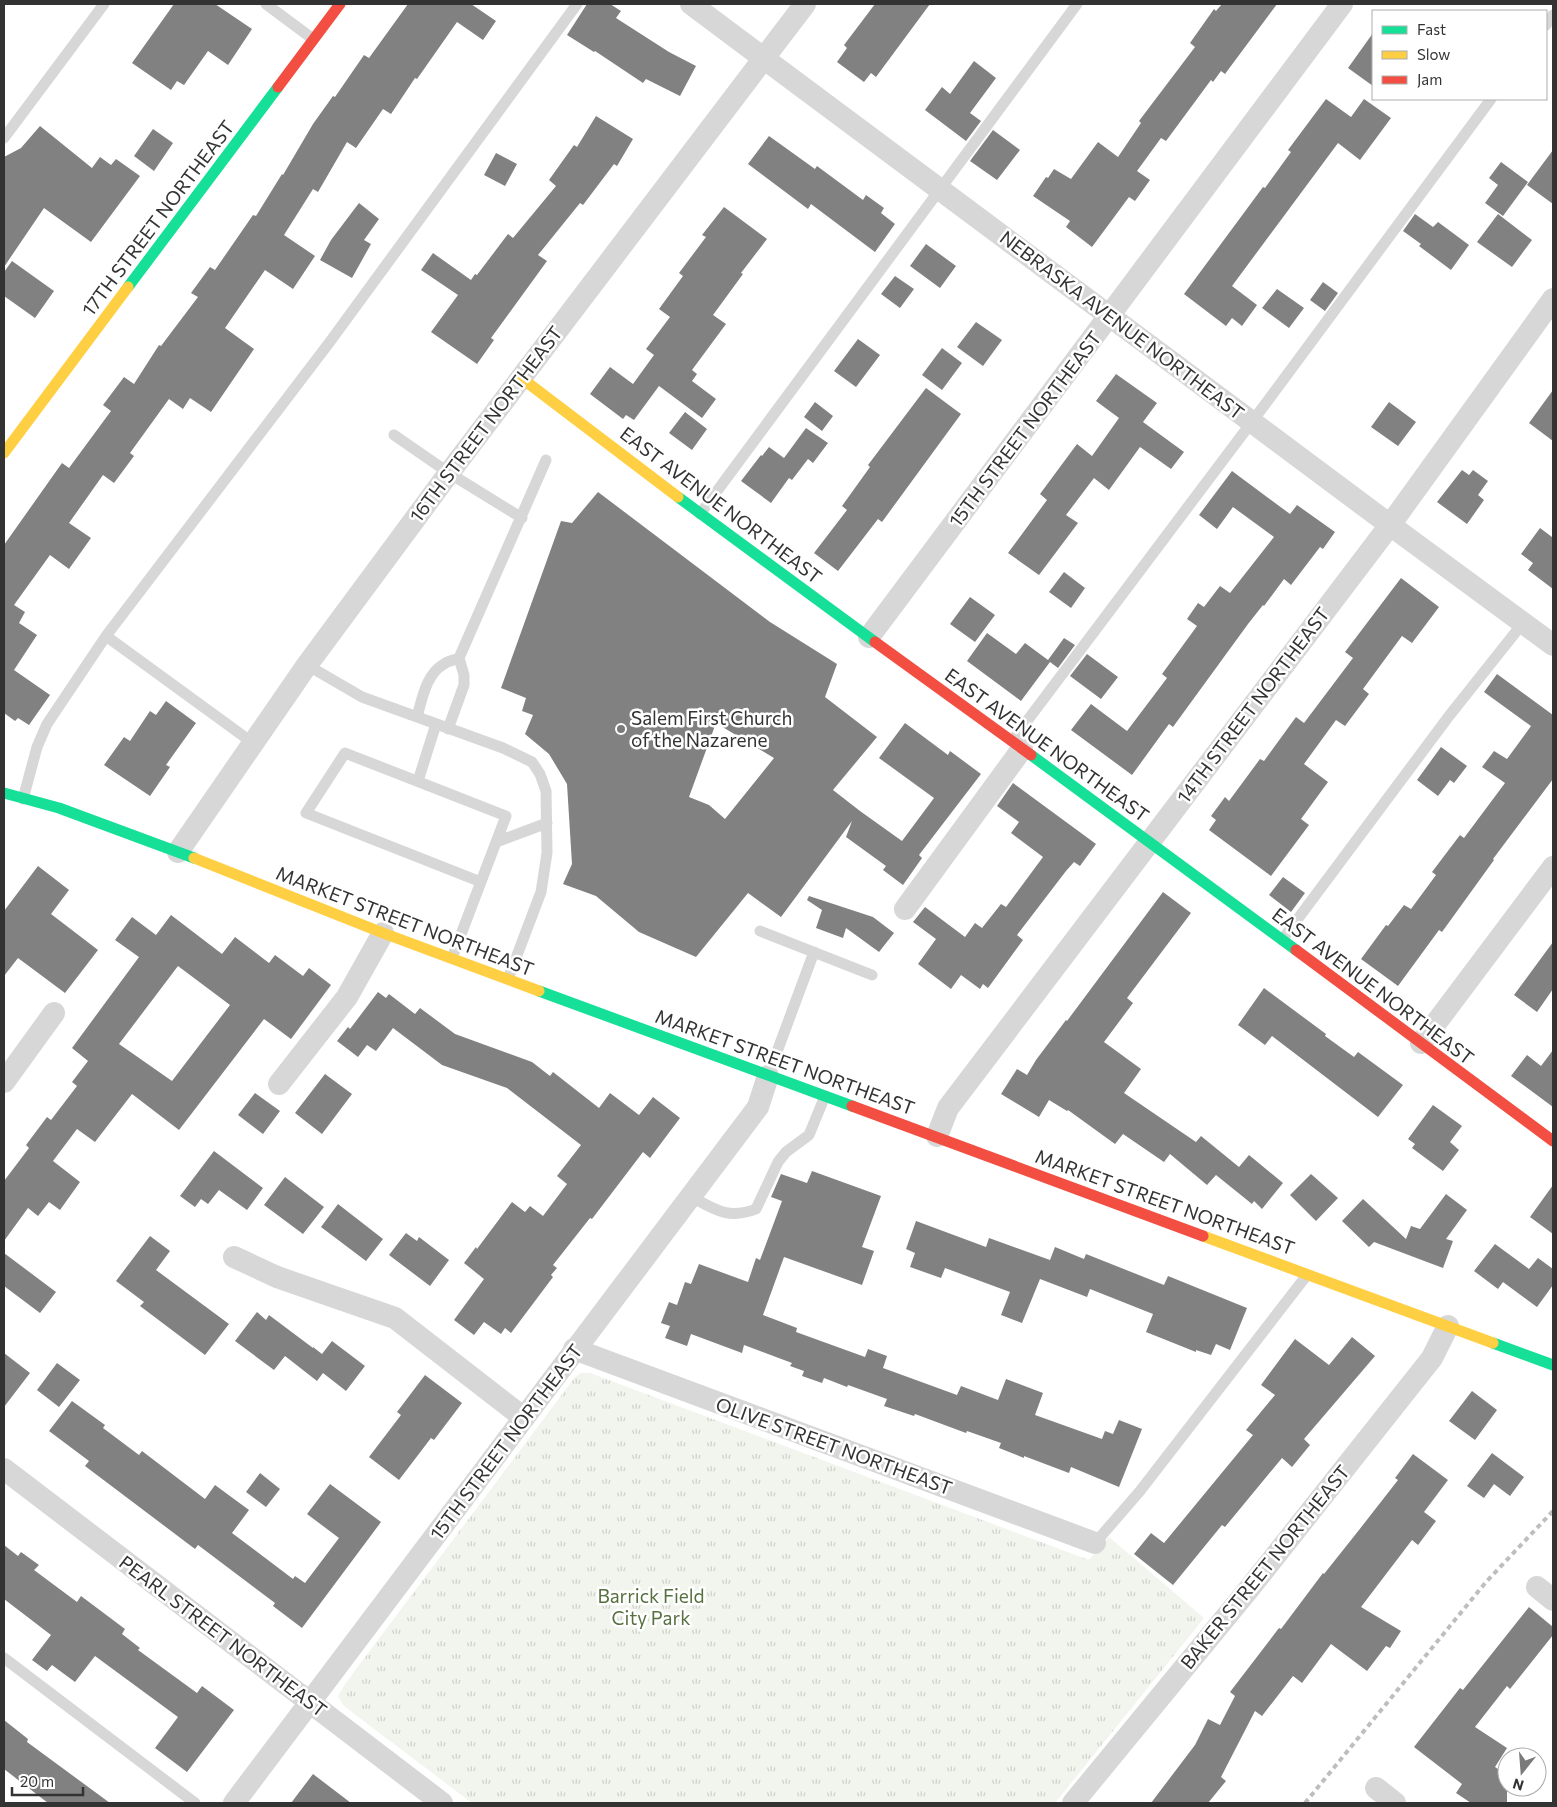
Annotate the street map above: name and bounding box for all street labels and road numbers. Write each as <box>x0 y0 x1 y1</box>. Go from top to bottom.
street label: 17TH STREET NORTHEAST <box>77 116 239 320</box>
street label: NEBRASKA AVENUE NORTHEAST <box>996 225 1249 424</box>
street label: 16TH STREET NORTHEAST <box>404 321 567 526</box>
street label: 15TH STREET NORTHEAST <box>944 326 1106 531</box>
street label: EAST AVENUE NORTHEAST <box>616 421 827 588</box>
street label: 14TH STREET NORTHEAST <box>1171 602 1334 807</box>
street label: EAST AVENUE NORTHEAST <box>941 663 1154 826</box>
street label: MARKET STREET NORTHEAST <box>273 861 537 980</box>
street label: EAST AVENUE NORTHEAST <box>1268 902 1479 1069</box>
street label: MARKET STREET NORTHEAST <box>652 1004 918 1119</box>
street label: MARKET STREET NORTHEAST <box>1032 1144 1298 1259</box>
street label: 15TH STREET NORTHEAST <box>425 1339 587 1544</box>
street label: OLIVE STREET NORTHEAST <box>713 1392 956 1499</box>
street label: BAKER STREET NORTHEAST <box>1175 1460 1354 1673</box>
street label: PEARL STREET NORTHEAST <box>115 1550 332 1721</box>

